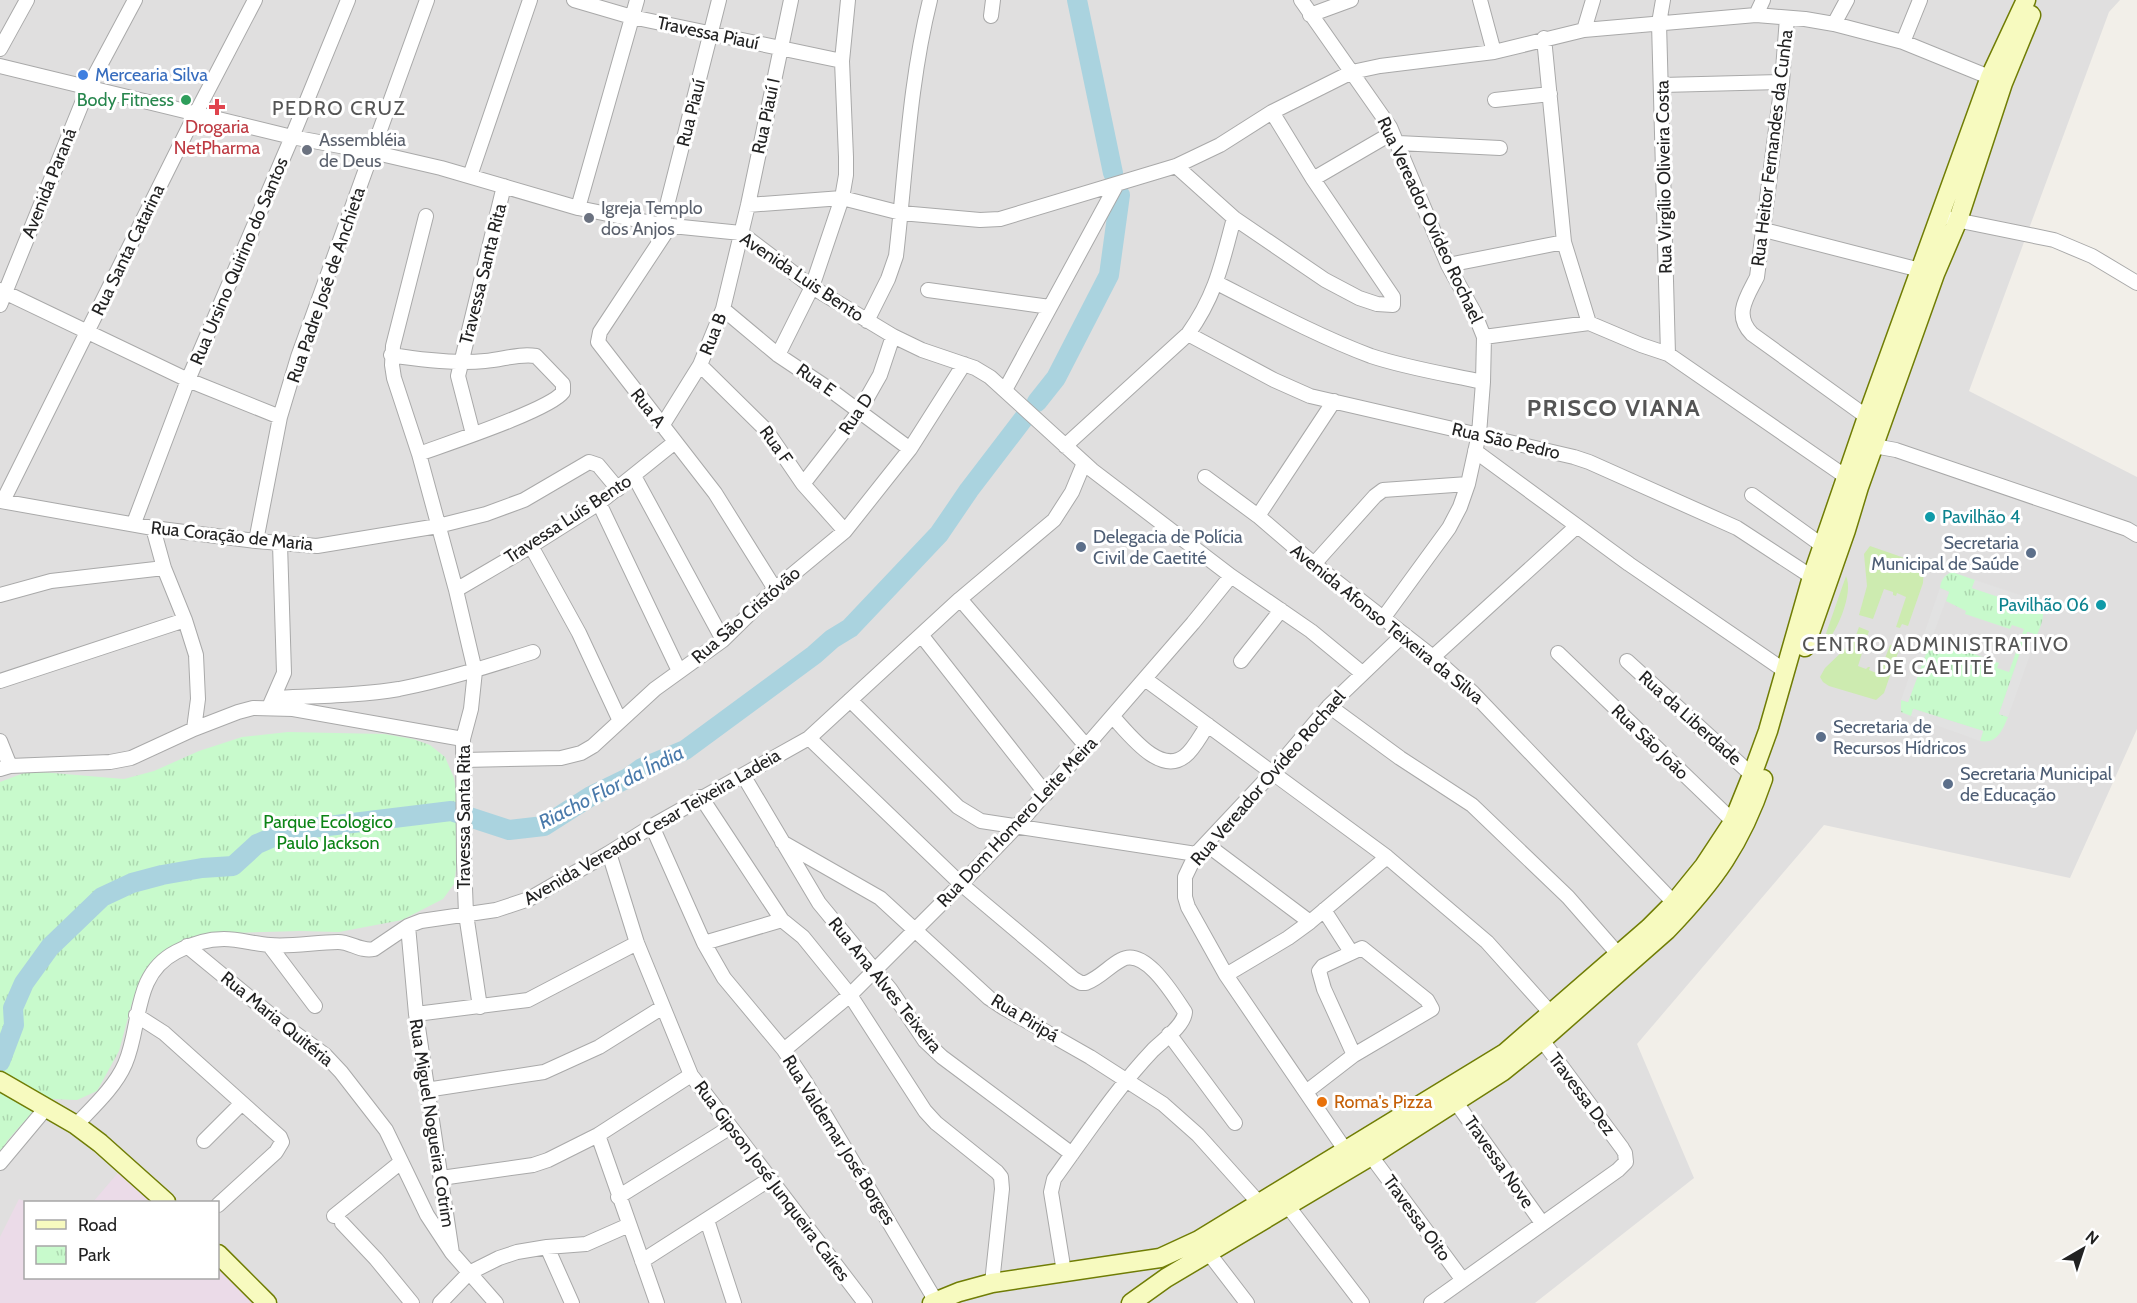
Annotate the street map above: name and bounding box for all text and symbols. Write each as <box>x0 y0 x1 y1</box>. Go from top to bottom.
street label: Travessa Piauí <box>655 12 761 55</box>
street label: Rua Heitor Fernandes da Cunha <box>1747 28 1797 268</box>
place label: Mercearia Silva <box>95 64 208 86</box>
marker: Mercearia Silva <box>76 68 90 82</box>
street label: Rua Piauí I <box>747 76 785 156</box>
street label: Rua Piauí <box>672 77 710 149</box>
street label: Rua Virgílio Oliveira Costa <box>1651 80 1677 274</box>
place label: Body Fitness <box>77 89 174 111</box>
marker: Body Fitness <box>179 93 193 107</box>
district label: PEDRO CRUZ <box>272 96 406 120</box>
marker: Drogaria NetPharma <box>210 100 224 114</box>
street label: Rua Vereador Ovídeo Rochael <box>1372 113 1488 327</box>
place label: Drogaria NetPharma <box>174 116 260 159</box>
street label: Avenida Paraná <box>17 125 81 241</box>
place label: Assembléia de Deus <box>319 129 406 172</box>
marker: Assembléia de Deus <box>300 143 314 157</box>
street label: Rua Ursino Quirino do Santos <box>185 154 293 368</box>
street label: Rua Santa Catarina <box>87 181 169 319</box>
street label: Rua Padre José de Anchieta <box>282 184 370 386</box>
place label: Igreja Templo dos Anjos <box>601 197 703 240</box>
street label: Travessa Santa Rita <box>455 201 511 347</box>
marker: Igreja Templo dos Anjos <box>582 211 596 225</box>
street label: Avenida Luis Bento <box>736 228 868 327</box>
street label: Rua B <box>695 309 731 358</box>
street label: Rua E <box>792 359 840 401</box>
street label: Rua A <box>626 384 670 432</box>
street label: Rua D <box>834 389 878 439</box>
district label: PRISCO VIANA <box>1527 393 1701 422</box>
street label: Rua São Pedro <box>1450 418 1562 464</box>
street label: Rua F <box>755 421 798 469</box>
street label: Travessa Luís Bento <box>500 470 636 568</box>
place label: Pavilhão 4 <box>1942 506 2020 528</box>
marker: Pavilhão 4 <box>1923 510 1937 524</box>
street label: Rua Coração de Maria <box>150 517 315 555</box>
place label: Delegacia de Polícia Civil de Caetité <box>1093 526 1243 569</box>
place label: Secretaria Municipal de Saúde <box>1871 532 2019 575</box>
street label: Avenida Afonso Teixeira da Silva <box>1286 539 1488 709</box>
marker: Delegacia de Polícia Civil de Caetité <box>1074 540 1088 554</box>
marker: Secretaria Municipal de Saúde <box>2024 546 2038 560</box>
street label: Rua São Cristóvão <box>687 562 805 668</box>
place label: Pavilhão 06 <box>1999 594 2089 616</box>
marker: Pavilhão 06 <box>2094 598 2108 612</box>
district label: CENTRO ADMINISTRATIVO DE CAETITÉ <box>1802 632 2070 679</box>
street label: Rua da Liberdade <box>1634 666 1746 770</box>
street label: Rua Vereador Ovídeo Rochael <box>1186 685 1351 870</box>
street label: Rua São João <box>1607 700 1693 784</box>
place label: Secretaria de Recursos Hídricos <box>1833 716 1966 759</box>
marker: Secretaria de Recursos Hídricos <box>1814 730 1828 744</box>
street label: Rua Dom Homero Leite Meira <box>932 732 1102 912</box>
water label: Riacho Flor da Índia <box>534 739 688 834</box>
street label: Travessa Santa Rita <box>453 744 475 889</box>
street label: Avenida Vereador Cesar Teixeira Ladeia <box>520 744 785 910</box>
place label: Secretaria Municipal de Educação <box>1960 763 2113 806</box>
marker: Secretaria Municipal de Educação <box>1941 777 1955 791</box>
park label: Parque Ecologico Paulo Jackson <box>263 811 393 854</box>
street label: Rua Ana Alves Teixeira <box>824 913 947 1057</box>
street label: Rua Maria Quitéria <box>216 967 338 1071</box>
street label: Rua Piripá <box>987 989 1063 1047</box>
street label: Rua Miguel Nogueira Cotrim <box>405 1017 459 1229</box>
street label: Travessa Dez <box>1544 1048 1621 1140</box>
street label: Rua Valdemar José Borges <box>778 1051 900 1229</box>
street label: Rua Gipson José Junqueira Caíres <box>689 1076 855 1286</box>
place label: Roma's Pizza <box>1334 1091 1433 1113</box>
marker: Roma's Pizza <box>1315 1095 1329 1109</box>
street label: Travessa Nove <box>1459 1112 1539 1212</box>
street label: Travessa Oito <box>1378 1171 1456 1265</box>
legend <box>24 1201 219 1279</box>
text: Road <box>78 1214 117 1236</box>
north arrow <box>2053 1219 2113 1279</box>
text: N <box>2082 1227 2102 1249</box>
text: Park <box>78 1244 111 1266</box>

